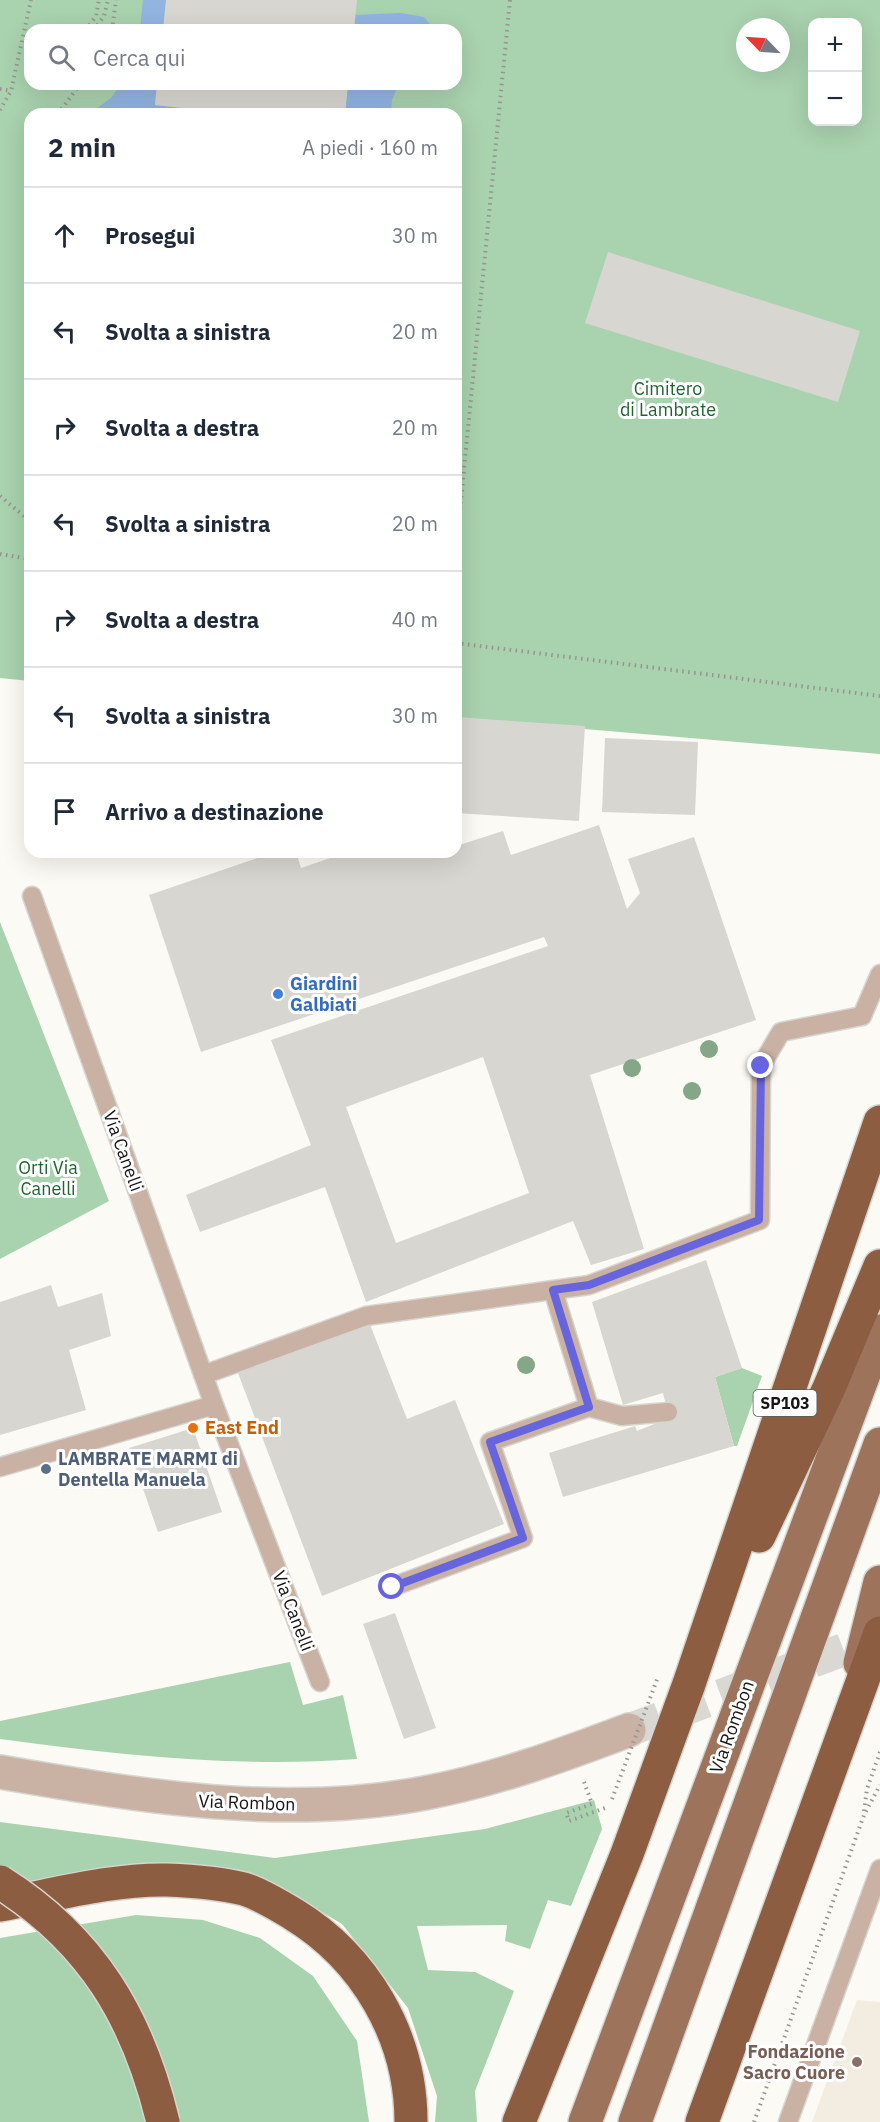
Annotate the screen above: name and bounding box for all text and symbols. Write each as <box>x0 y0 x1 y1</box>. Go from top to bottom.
north arrow <box>736 18 790 72</box>
map controls <box>808 18 862 126</box>
button: + <box>808 18 862 72</box>
search box <box>24 24 462 90</box>
icon: search <box>45 41 78 74</box>
text: Cerca qui <box>93 43 185 72</box>
button: − <box>808 72 862 126</box>
text: 2 min <box>48 130 116 164</box>
text: A piedi · 160 m <box>302 134 438 161</box>
icon: ahead <box>48 219 81 252</box>
text: Prosegui <box>105 221 195 250</box>
text: 30 m <box>392 222 438 249</box>
icon: left <box>48 315 81 348</box>
text: Svolta a sinistra <box>105 317 270 346</box>
text: 20 m <box>392 318 438 345</box>
park label: Cimitero di Lambrate <box>620 377 716 421</box>
icon: right <box>48 411 81 444</box>
text: Svolta a destra <box>105 413 259 442</box>
text: 20 m <box>392 414 438 441</box>
icon: left <box>48 507 81 540</box>
text: Svolta a sinistra <box>105 509 270 538</box>
text: 20 m <box>392 510 438 537</box>
icon: right <box>48 603 81 636</box>
text: Svolta a destra <box>105 605 259 634</box>
text: 40 m <box>392 606 438 633</box>
icon: left <box>48 699 81 732</box>
text: Svolta a sinistra <box>105 701 270 730</box>
text: 30 m <box>392 702 438 729</box>
icon: arrive <box>48 795 81 828</box>
text: Arrivo a destinazione <box>105 797 324 826</box>
place label: Giardini Galbiati <box>290 972 358 1016</box>
marker: Giardini Galbiati <box>271 987 285 1001</box>
route end <box>747 1052 773 1078</box>
street label: Via Canelli <box>98 1107 149 1194</box>
park label: Orti Via Canelli <box>18 1156 78 1200</box>
road number: SP103 <box>754 1390 816 1416</box>
place label: East End <box>205 1416 279 1439</box>
marker: East End <box>186 1421 200 1435</box>
place label: LAMBRATE MARMI di Dentella Manuela <box>58 1447 238 1491</box>
marker: LAMBRATE MARMI di Dentella Manuela <box>39 1462 53 1476</box>
street label: Via Canelli <box>268 1567 319 1654</box>
route start <box>378 1573 404 1599</box>
street label: Via Rombon <box>704 1677 759 1776</box>
street label: Via Rombon <box>198 1789 296 1816</box>
place label: Fondazione Sacro Cuore <box>743 2040 845 2084</box>
marker: Fondazione Sacro Cuore <box>850 2055 864 2069</box>

